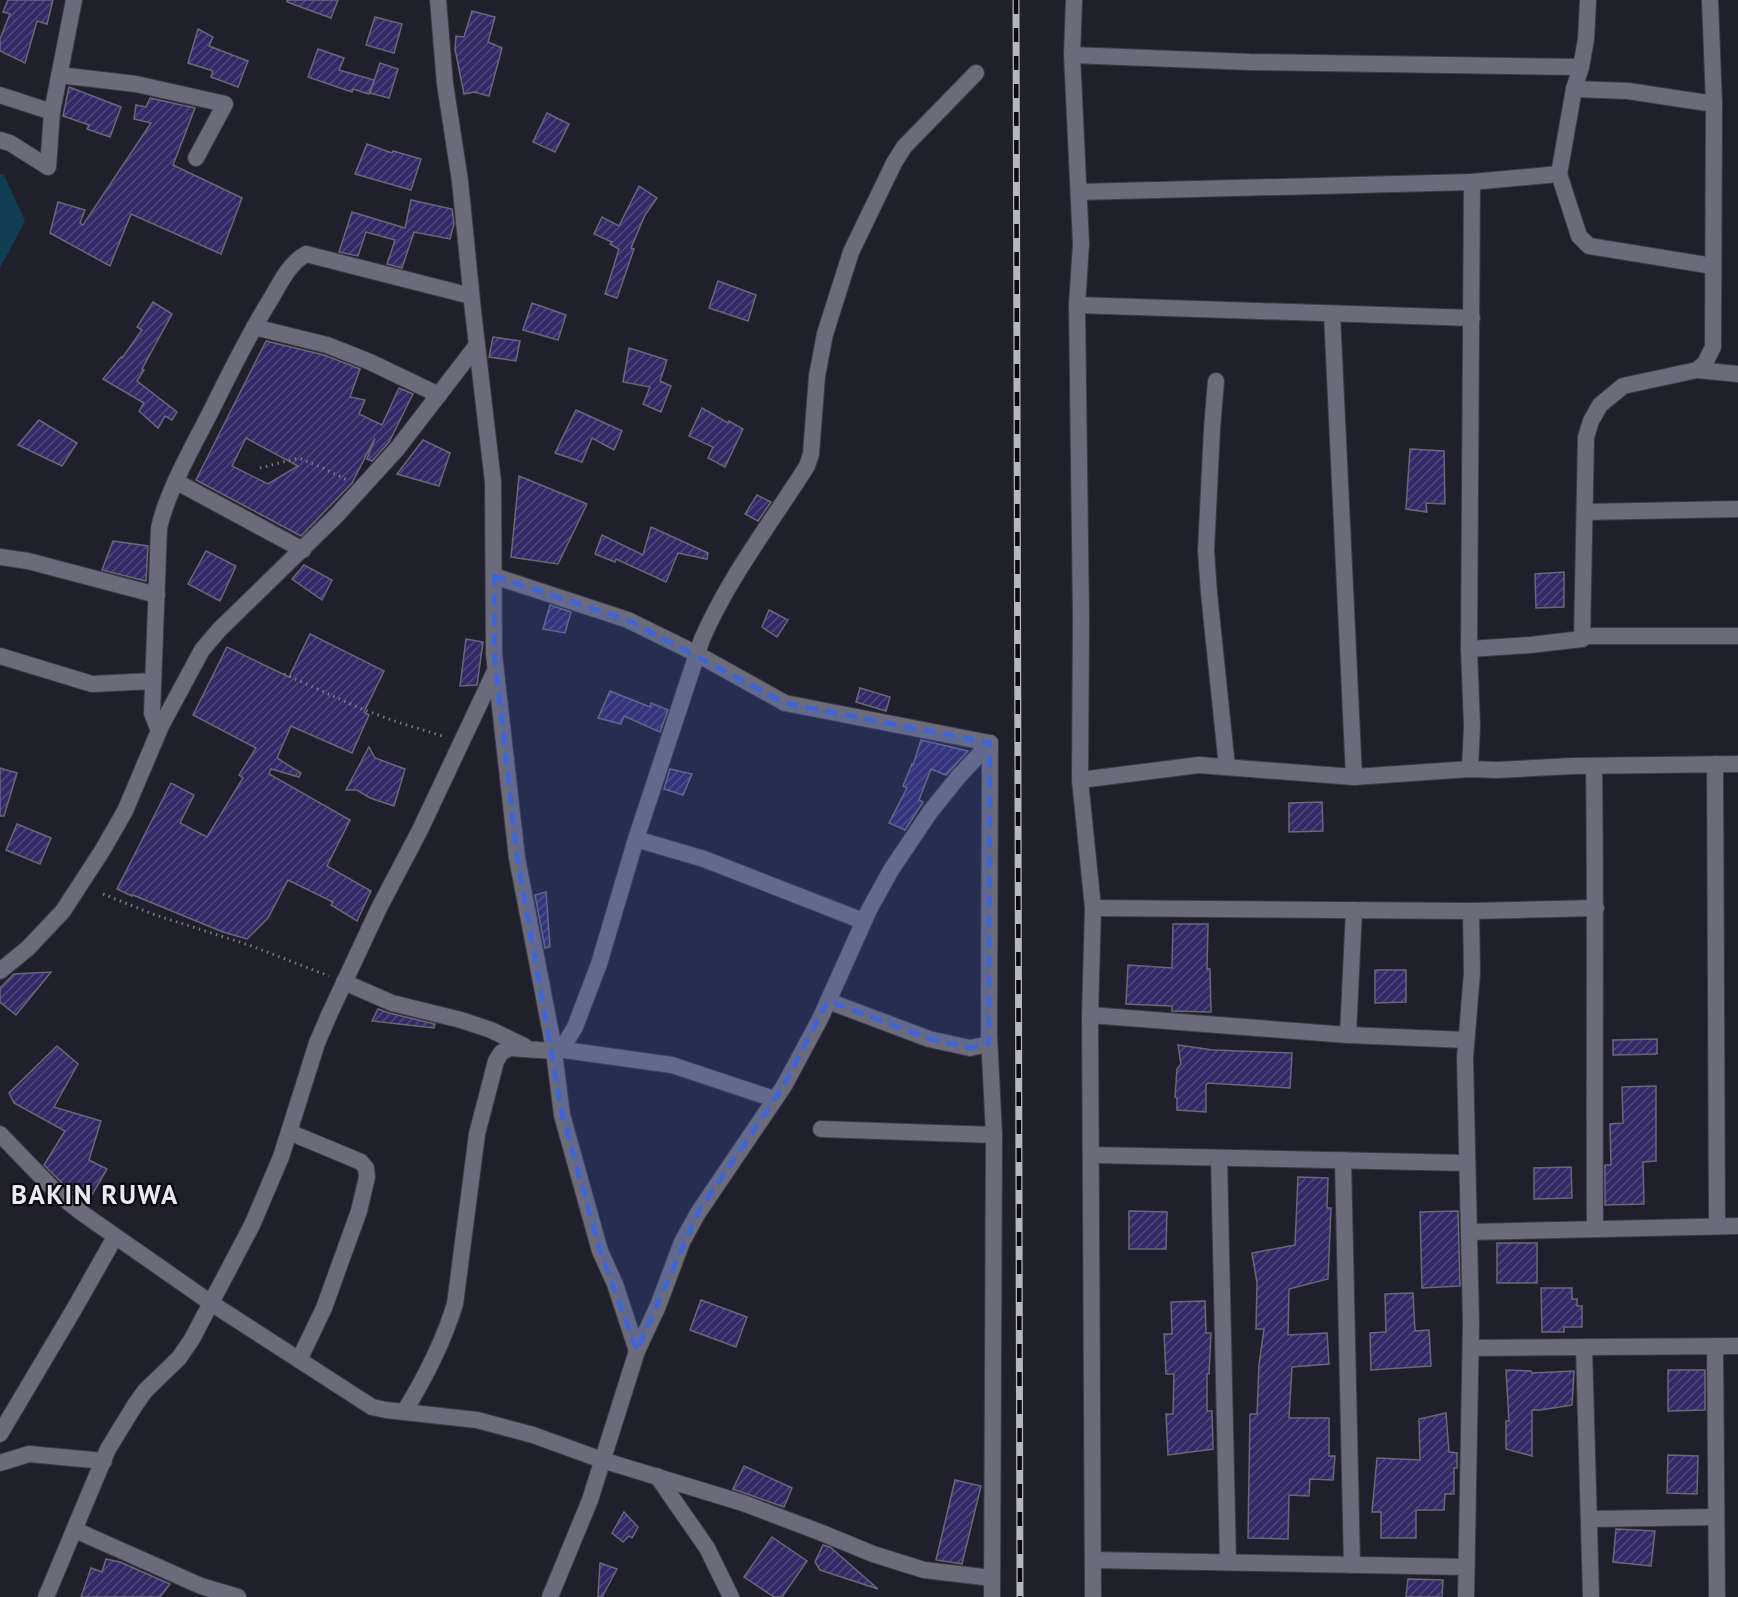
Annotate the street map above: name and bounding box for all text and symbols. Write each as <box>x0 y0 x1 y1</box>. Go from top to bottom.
district label: BAKIN RUWA <box>11 1177 179 1211</box>

